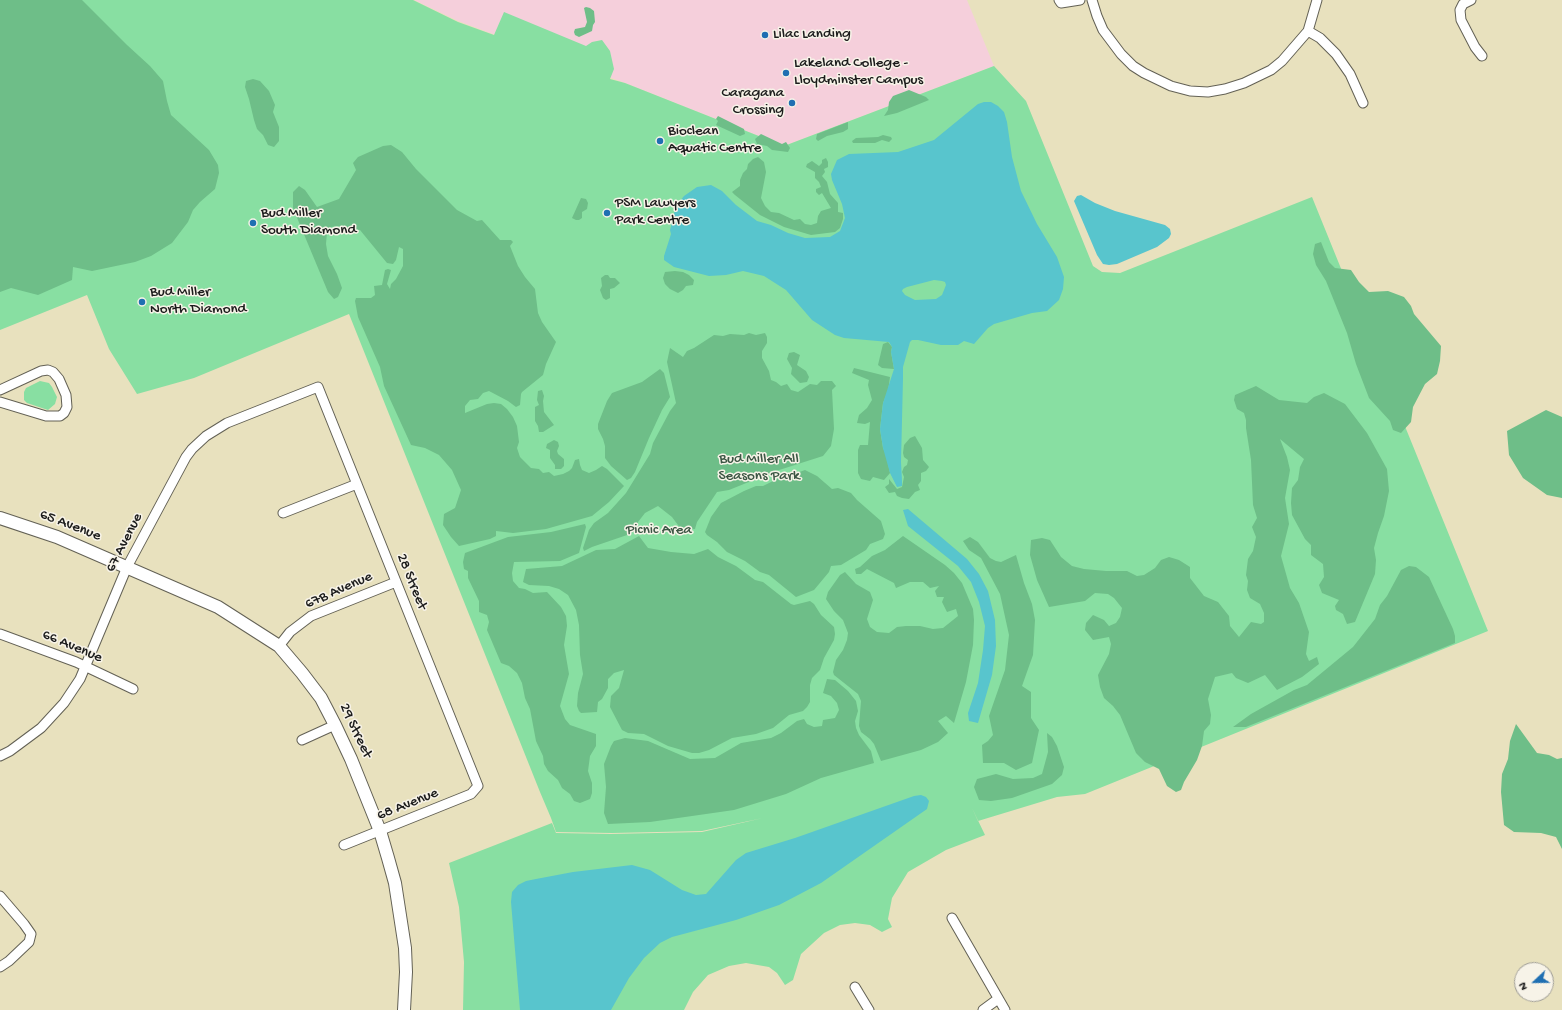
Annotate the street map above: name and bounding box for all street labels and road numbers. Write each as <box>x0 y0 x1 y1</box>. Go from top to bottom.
street label: 65 Avenue <box>37 506 103 546</box>
street label: 67 Avenue <box>102 510 148 576</box>
street label: 28 Street <box>392 551 430 613</box>
street label: 67B Avenue <box>303 568 375 614</box>
street label: 66 Avenue <box>39 626 105 668</box>
street label: 29 Street <box>334 701 376 761</box>
street label: 68 Avenue <box>375 785 441 825</box>

